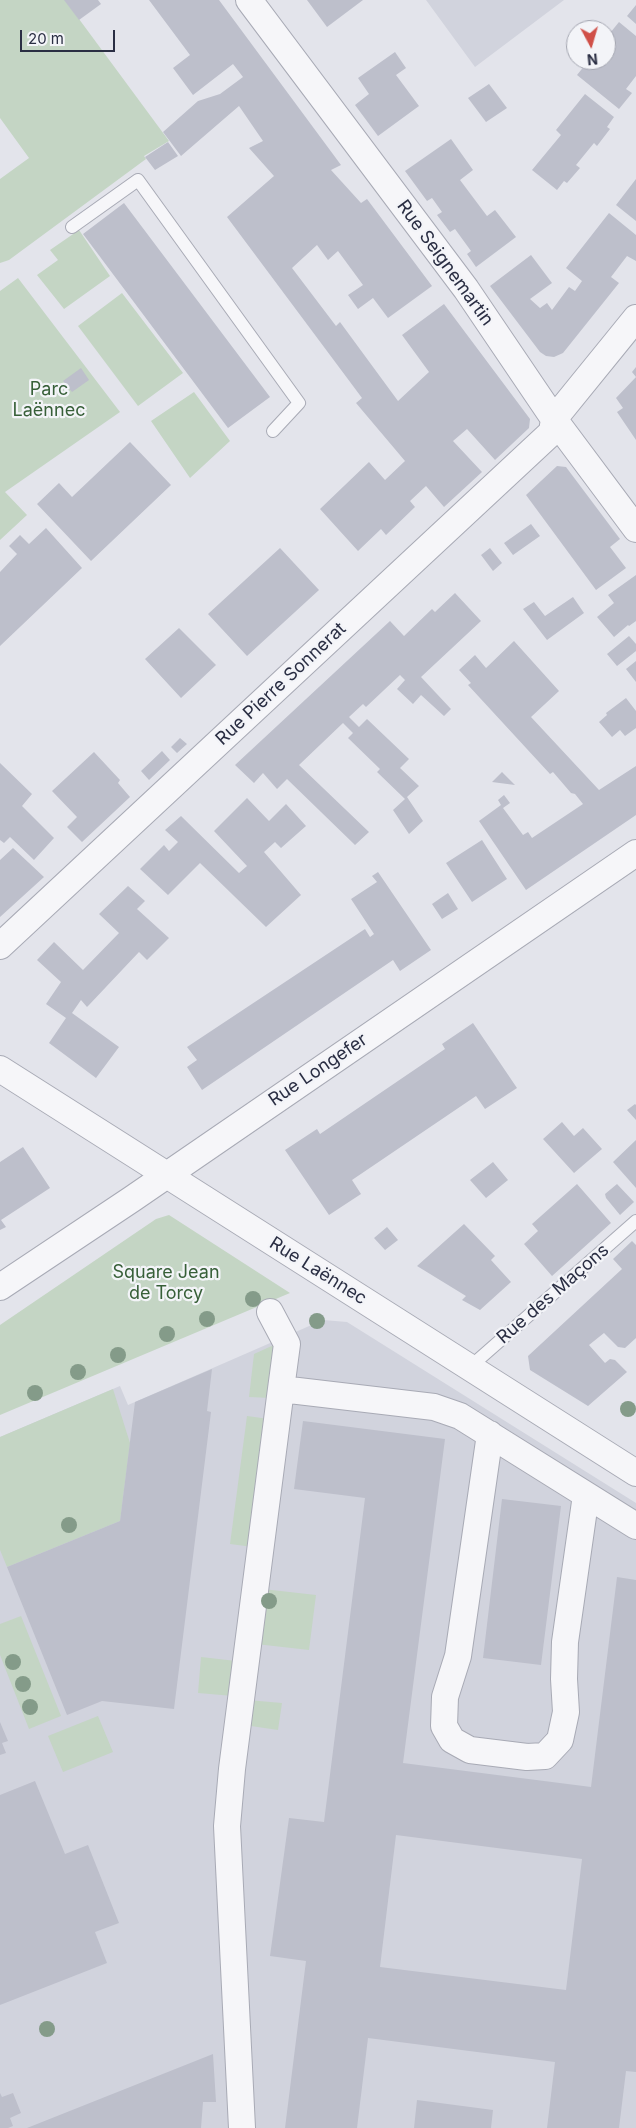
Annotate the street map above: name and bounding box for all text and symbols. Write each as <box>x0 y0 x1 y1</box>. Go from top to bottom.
scale bar <box>22 20 118 52</box>
north arrow <box>566 20 616 70</box>
text: 20 m <box>28 29 64 48</box>
text: N <box>586 50 599 68</box>
street label: Rue Seignemartin <box>392 196 498 330</box>
park label: Parc Laënnec <box>13 379 85 422</box>
street label: Rue Pierre Sonnerat <box>211 618 351 750</box>
street label: Rue Longefer <box>265 1029 371 1111</box>
street label: Rue Laënnec <box>265 1233 371 1309</box>
street label: Rue des Maçons <box>493 1239 613 1349</box>
park label: Square Jean de Torcy <box>112 1262 220 1304</box>

